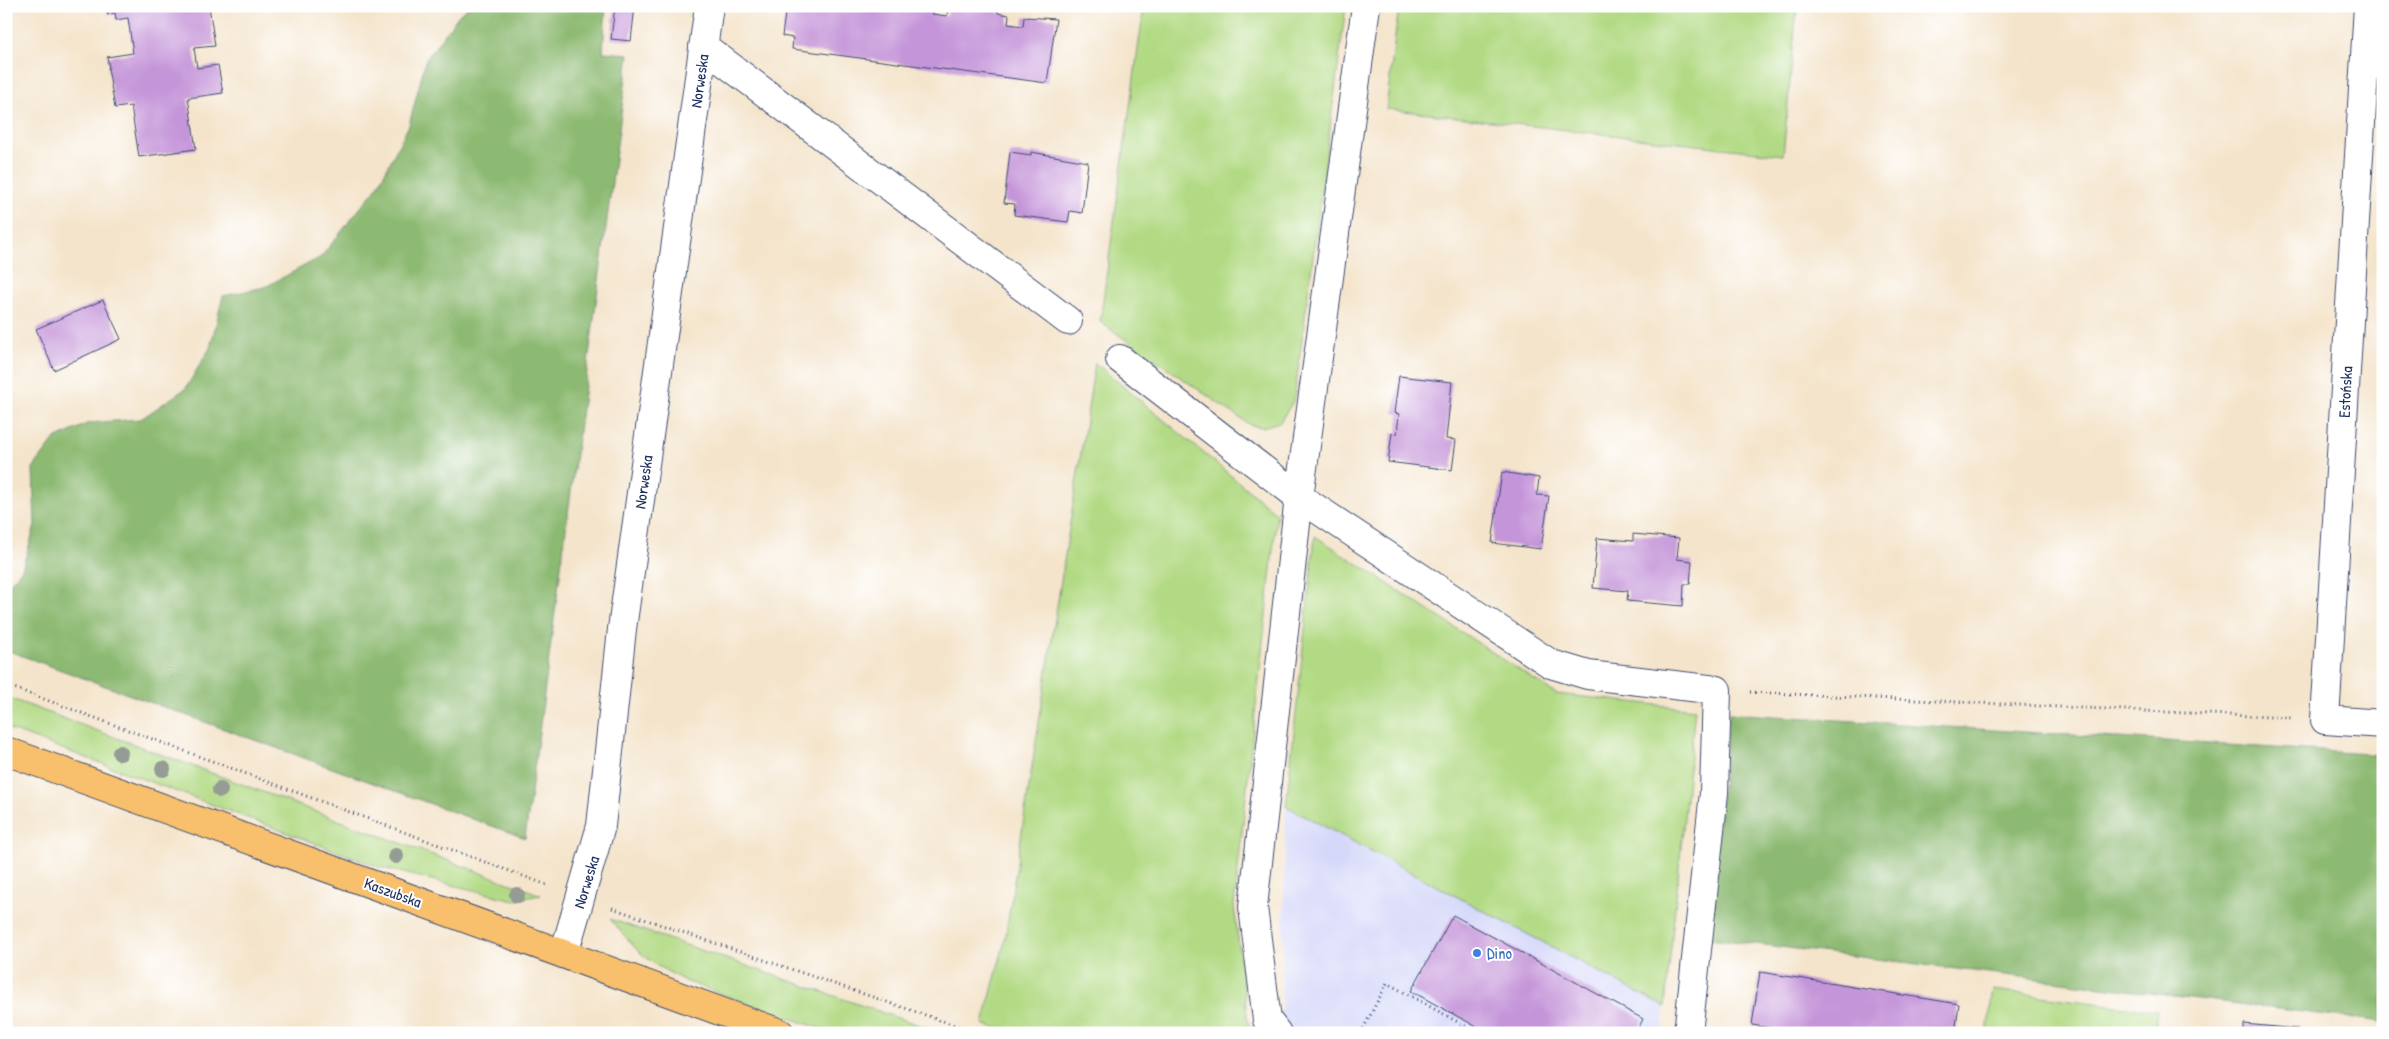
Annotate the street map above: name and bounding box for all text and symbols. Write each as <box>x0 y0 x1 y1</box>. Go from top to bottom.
street label: Norweska <box>684 53 714 109</box>
street label: Estońska <box>2333 366 2357 418</box>
street label: Norweska <box>628 454 658 510</box>
street label: Norweska <box>568 853 604 911</box>
street label: Kaszubska <box>361 871 425 913</box>
place label: Dino <box>1487 942 1512 964</box>
marker: Dino <box>1471 947 1483 959</box>

